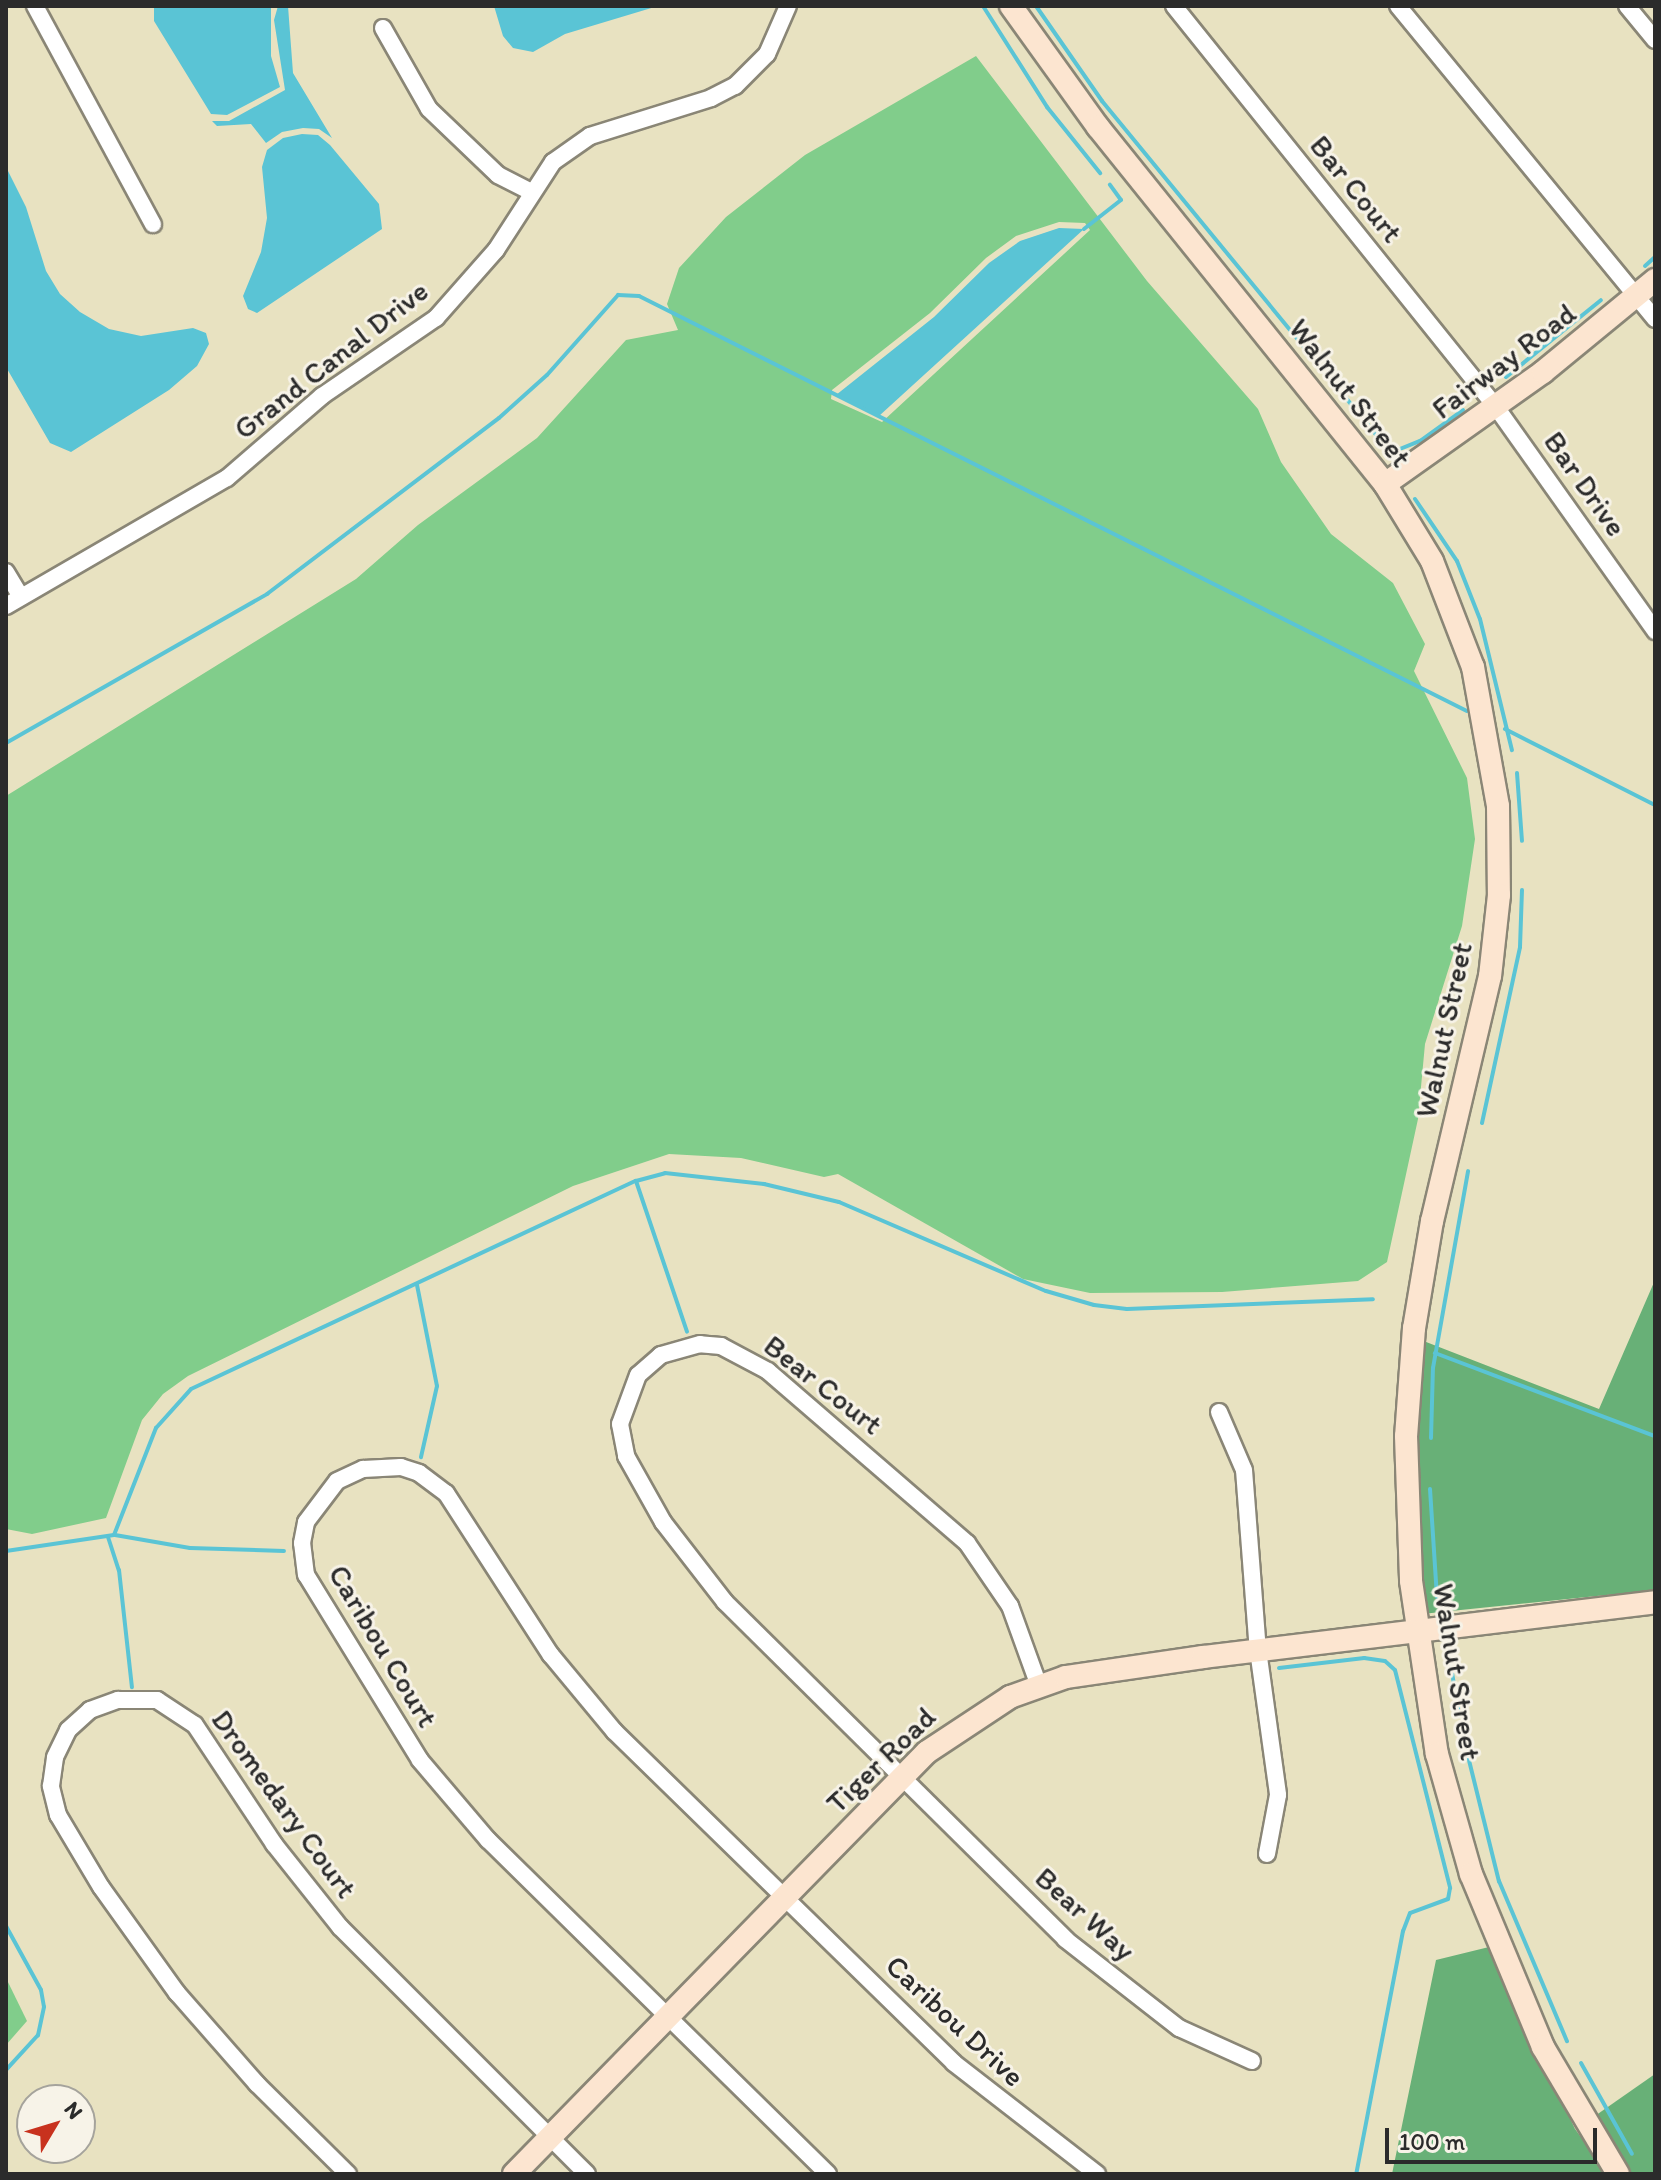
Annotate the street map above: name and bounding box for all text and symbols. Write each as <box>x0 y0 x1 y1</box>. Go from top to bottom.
street label: Bar Court <box>1302 128 1410 250</box>
street label: Grand Canal Drive <box>227 273 435 447</box>
street label: Fairway Road <box>1425 295 1583 427</box>
street label: Walnut Street <box>1281 312 1419 474</box>
street label: Bar Drive <box>1535 424 1635 544</box>
street label: Walnut Street <box>1408 939 1480 1121</box>
street label: Bear Court <box>756 1327 890 1443</box>
street label: Caribou Court <box>320 1558 446 1734</box>
street label: Walnut Street <box>1425 1581 1489 1763</box>
street label: Tiger Road <box>819 1700 943 1820</box>
street label: Dromedary Court <box>204 1703 364 1905</box>
street label: Bear Way <box>1028 1860 1142 1968</box>
street label: Caribou Drive <box>878 1948 1032 2094</box>
north arrow <box>16 2084 96 2164</box>
text: N <box>59 2096 89 2124</box>
scale bar <box>1389 2112 1601 2162</box>
text: 100 m <box>1399 2127 1465 2156</box>

